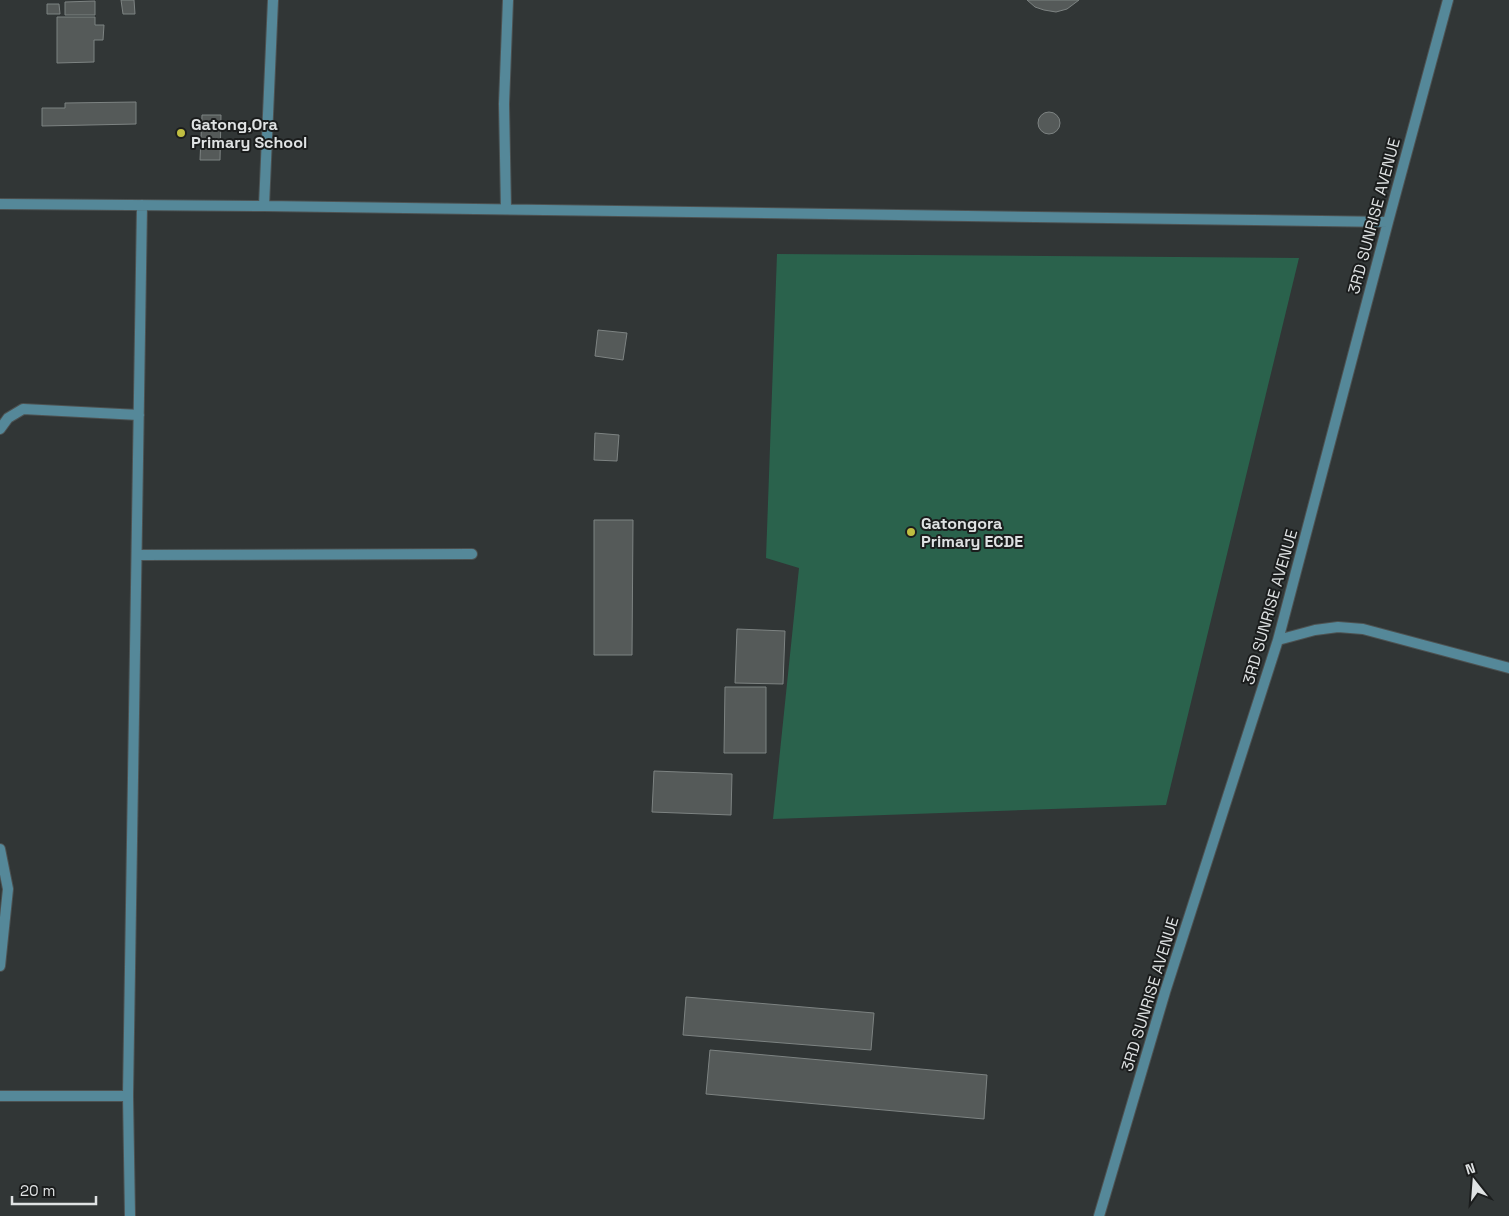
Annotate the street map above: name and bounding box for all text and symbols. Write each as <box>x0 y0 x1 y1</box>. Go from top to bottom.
place label: Gatong,Ora Primary School <box>191 114 307 153</box>
marker: Gatong,Ora Primary School <box>175 127 187 139</box>
street label: 3RD SUNRISE AVENUE <box>1343 136 1405 296</box>
place label: Gatongora Primary ECDE <box>921 513 1023 552</box>
marker: Gatongora Primary ECDE <box>905 526 917 538</box>
street label: 3RD SUNRISE AVENUE <box>1238 527 1302 687</box>
street label: 3RD SUNRISE AVENUE <box>1116 914 1184 1074</box>
north arrow <box>1449 1156 1499 1206</box>
text: N <box>1463 1159 1477 1179</box>
scale bar <box>12 1174 96 1206</box>
text: 20 m <box>20 1181 55 1200</box>

